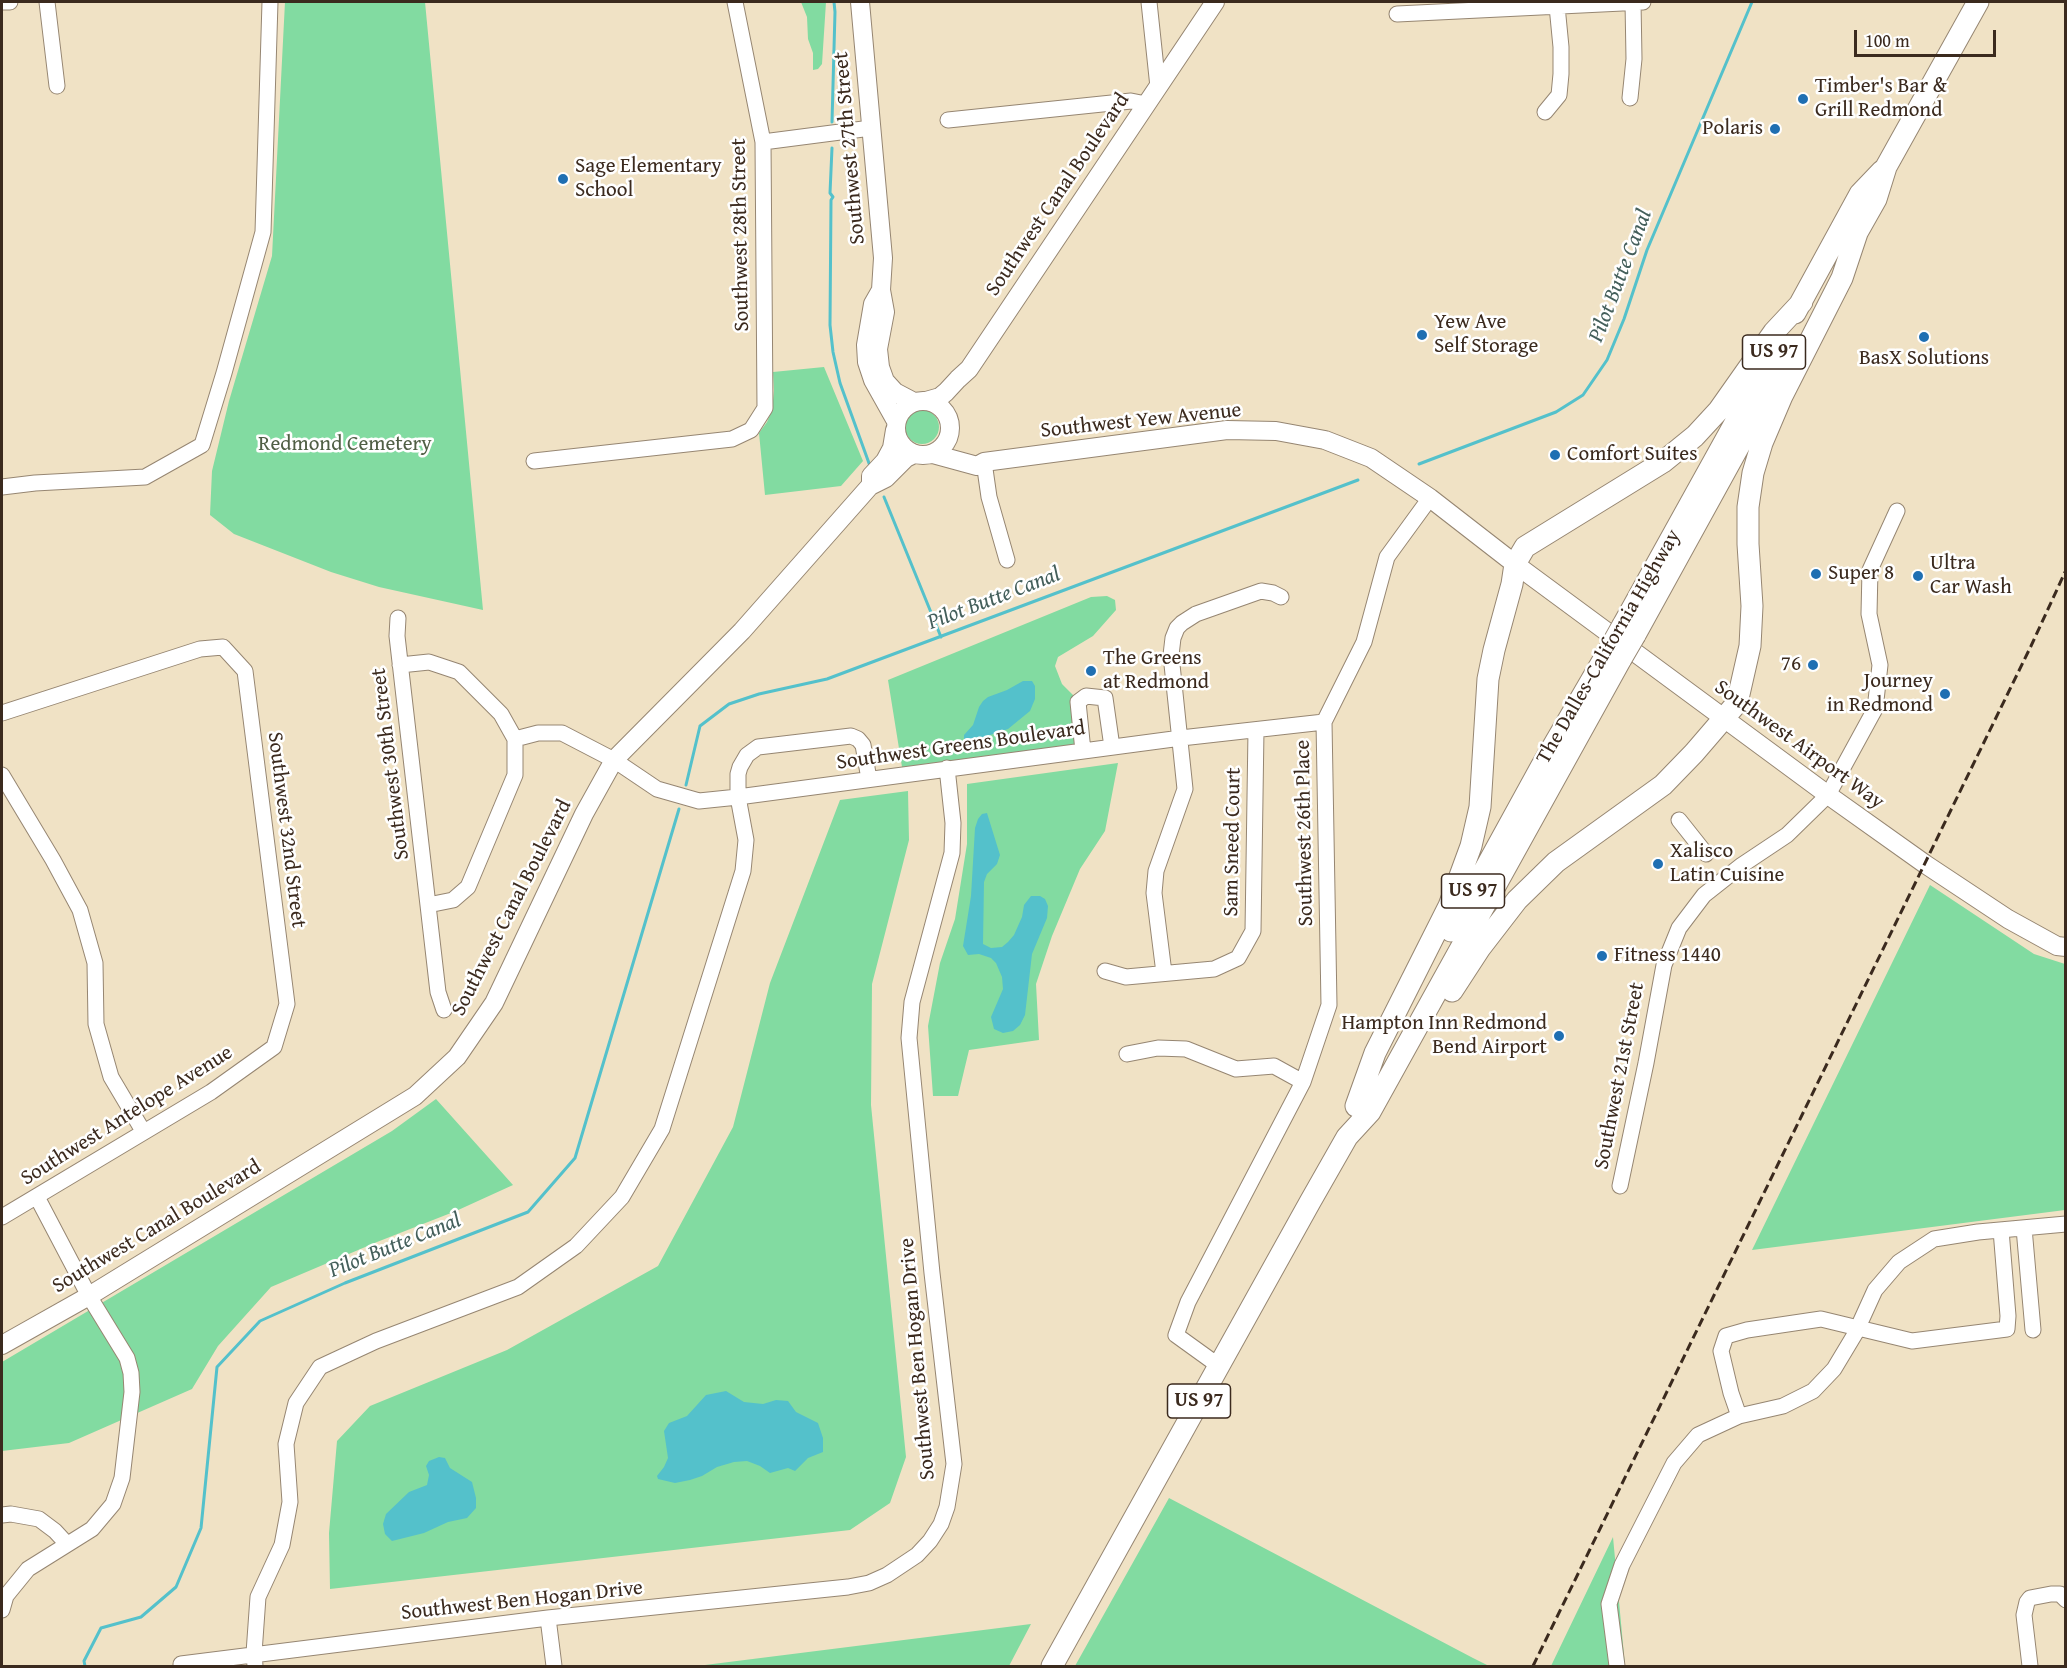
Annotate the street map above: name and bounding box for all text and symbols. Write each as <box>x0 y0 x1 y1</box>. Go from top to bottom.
scale bar <box>1857 18 2000 56</box>
text: 100 m <box>1865 27 1910 54</box>
street label: Southwest 27th Street <box>829 51 871 245</box>
place label: Timber's Bar & Grill Redmond <box>1815 74 1947 124</box>
street label: Southwest Canal Boulevard <box>981 89 1135 301</box>
marker: Timber's Bar & Grill Redmond <box>1796 92 1810 106</box>
place label: Polaris <box>1702 116 1763 142</box>
marker: Polaris <box>1768 122 1782 136</box>
street label: Southwest 28th Street <box>727 138 755 332</box>
place label: Sage Elementary School <box>575 154 722 204</box>
marker: Sage Elementary School <box>556 172 570 186</box>
water label: Pilot Butte Canal <box>1584 206 1658 346</box>
place label: Yew Ave Self Storage <box>1434 310 1538 360</box>
marker: Yew Ave Self Storage <box>1415 328 1429 342</box>
marker: BasX Solutions <box>1917 330 1931 344</box>
road number: US 97 <box>1742 335 1806 369</box>
place label: BasX Solutions <box>1859 346 1989 372</box>
street label: Southwest Yew Avenue <box>1039 398 1243 444</box>
park label: Redmond Cemetery <box>258 432 432 458</box>
place label: Comfort Suites <box>1567 442 1698 468</box>
marker: Comfort Suites <box>1548 448 1562 462</box>
street label: The Dalles-California Highway <box>1531 525 1687 769</box>
place label: Ultra Car Wash <box>1930 551 2012 601</box>
place label: Super 8 <box>1828 561 1894 587</box>
water label: Pilot Butte Canal <box>924 562 1064 636</box>
marker: Super 8 <box>1809 567 1823 581</box>
marker: Ultra Car Wash <box>1911 569 1925 583</box>
place label: The Greens at Redmond <box>1103 646 1209 696</box>
place label: 76 <box>1781 652 1801 678</box>
marker: 76 <box>1806 658 1820 672</box>
marker: The Greens at Redmond <box>1084 664 1098 678</box>
street label: Southwest 30th Street <box>367 666 415 862</box>
place label: Journey in Redmond <box>1827 669 1933 719</box>
street label: Southwest Airport Way <box>1709 675 1889 815</box>
marker: Journey in Redmond <box>1938 687 1952 701</box>
street label: Southwest Greens Boulevard <box>835 716 1087 776</box>
street label: Southwest 32nd Street <box>261 731 311 929</box>
street label: Southwest 26th Place <box>1291 740 1319 926</box>
street label: Sam Sneed Court <box>1219 767 1247 917</box>
street label: Southwest Canal Boulevard <box>446 796 578 1020</box>
place label: Xalisco Latin Cuisine <box>1670 839 1784 889</box>
marker: Xalisco Latin Cuisine <box>1651 857 1665 871</box>
road number: US 97 <box>1442 874 1504 908</box>
place label: Fitness 1440 <box>1614 943 1721 969</box>
marker: Fitness 1440 <box>1595 949 1609 963</box>
street label: Southwest 21st Street <box>1590 980 1650 1172</box>
place label: Hampton Inn Redmond Bend Airport <box>1341 1011 1547 1061</box>
marker: Hampton Inn Redmond Bend Airport <box>1552 1029 1566 1043</box>
street label: Southwest Antelope Avenue <box>16 1040 238 1192</box>
street label: Southwest Canal Boulevard <box>48 1155 266 1299</box>
water label: Pilot Butte Canal <box>325 1208 465 1284</box>
street label: Southwest Ben Hogan Drive <box>895 1237 941 1481</box>
road number: US 97 <box>1168 1384 1230 1418</box>
street label: Southwest Ben Hogan Drive <box>400 1576 644 1626</box>

